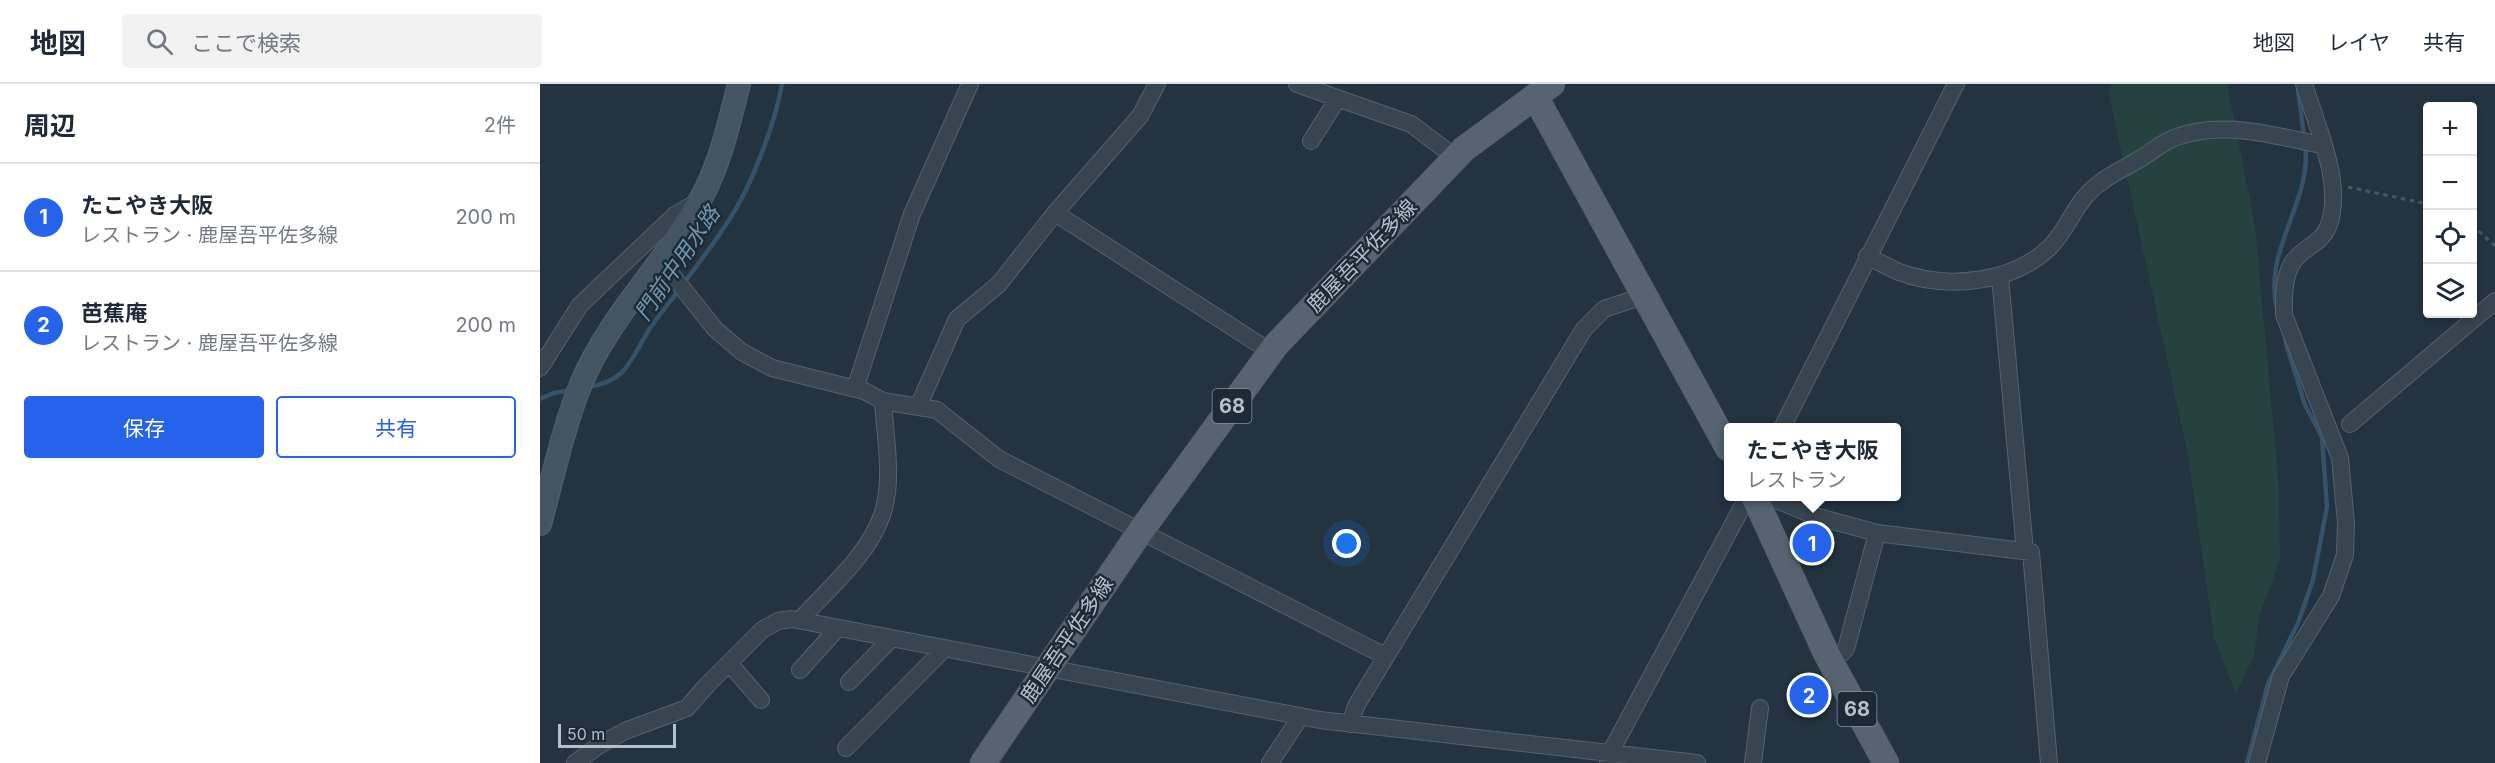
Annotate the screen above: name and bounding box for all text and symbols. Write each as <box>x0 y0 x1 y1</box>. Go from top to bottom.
search box <box>122 14 542 68</box>
icon: search <box>143 25 176 58</box>
text: 地図 <box>30 26 86 60</box>
text: ここで検索 <box>191 30 301 56</box>
text: 地図 <box>2253 30 2295 55</box>
text: レイヤ <box>2328 30 2390 55</box>
text: 共有 <box>2423 30 2465 55</box>
map controls <box>2423 102 2477 318</box>
button: + <box>2423 102 2477 156</box>
text: 周辺 <box>24 110 76 141</box>
text: 2件 <box>484 113 516 137</box>
button: − <box>2423 156 2477 210</box>
text: たこやき大阪 <box>81 192 213 218</box>
street label: 鹿屋吾平佐多線 <box>1302 194 1422 317</box>
water label: 門前中用水路 <box>629 199 726 325</box>
text: 1 <box>39 205 48 229</box>
text: 200 m <box>455 205 516 229</box>
button: locate <box>2423 210 2477 264</box>
text: レストラン · 鹿屋吾平佐多線 <box>81 223 338 247</box>
button: layers <box>2423 264 2477 318</box>
text: 芭蕉庵 <box>81 300 147 326</box>
text: 2 <box>37 313 50 337</box>
text: 200 m <box>455 313 516 337</box>
text: レストラン · 鹿屋吾平佐多線 <box>81 331 338 355</box>
road number: 68 <box>1212 389 1252 423</box>
button: 保存 <box>24 396 264 458</box>
button: 共有 <box>276 396 516 458</box>
popup <box>1724 423 1901 501</box>
text: たこやき大阪 <box>1746 437 1879 463</box>
text: レストラン <box>1746 468 1846 492</box>
pin: 1 <box>1792 520 1832 566</box>
your location <box>1332 529 1361 558</box>
street label: 鹿屋吾平佐多線 <box>1015 572 1118 708</box>
pin: 2 <box>1790 672 1828 718</box>
road number: 68 <box>1838 692 1876 726</box>
scale bar <box>558 721 676 748</box>
text: 50 m <box>567 724 605 744</box>

